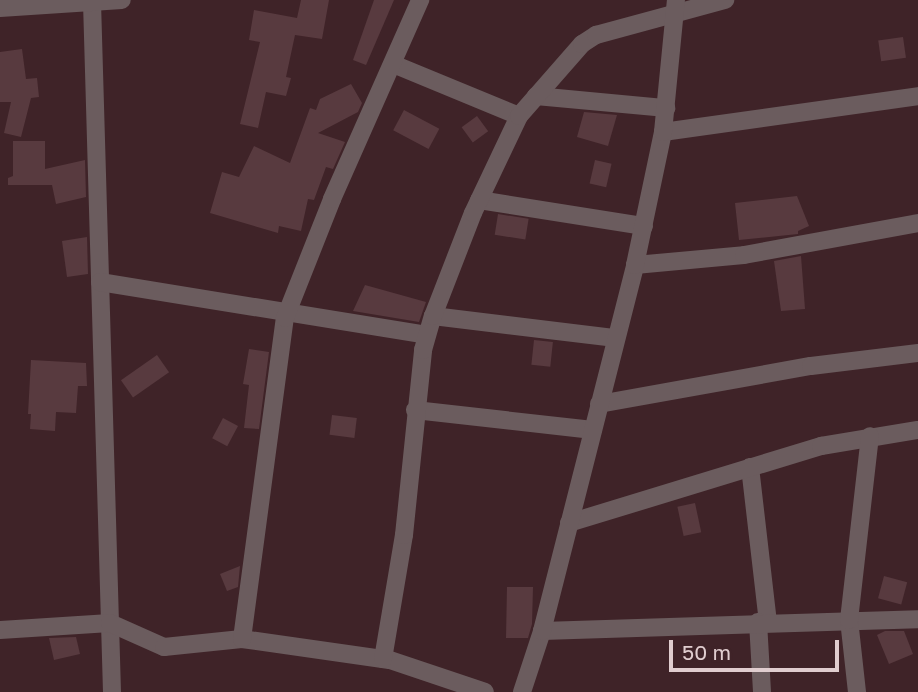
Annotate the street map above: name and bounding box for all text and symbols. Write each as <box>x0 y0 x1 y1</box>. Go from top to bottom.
scale bar <box>673 626 843 670</box>
text: 50 m <box>682 639 731 665</box>

